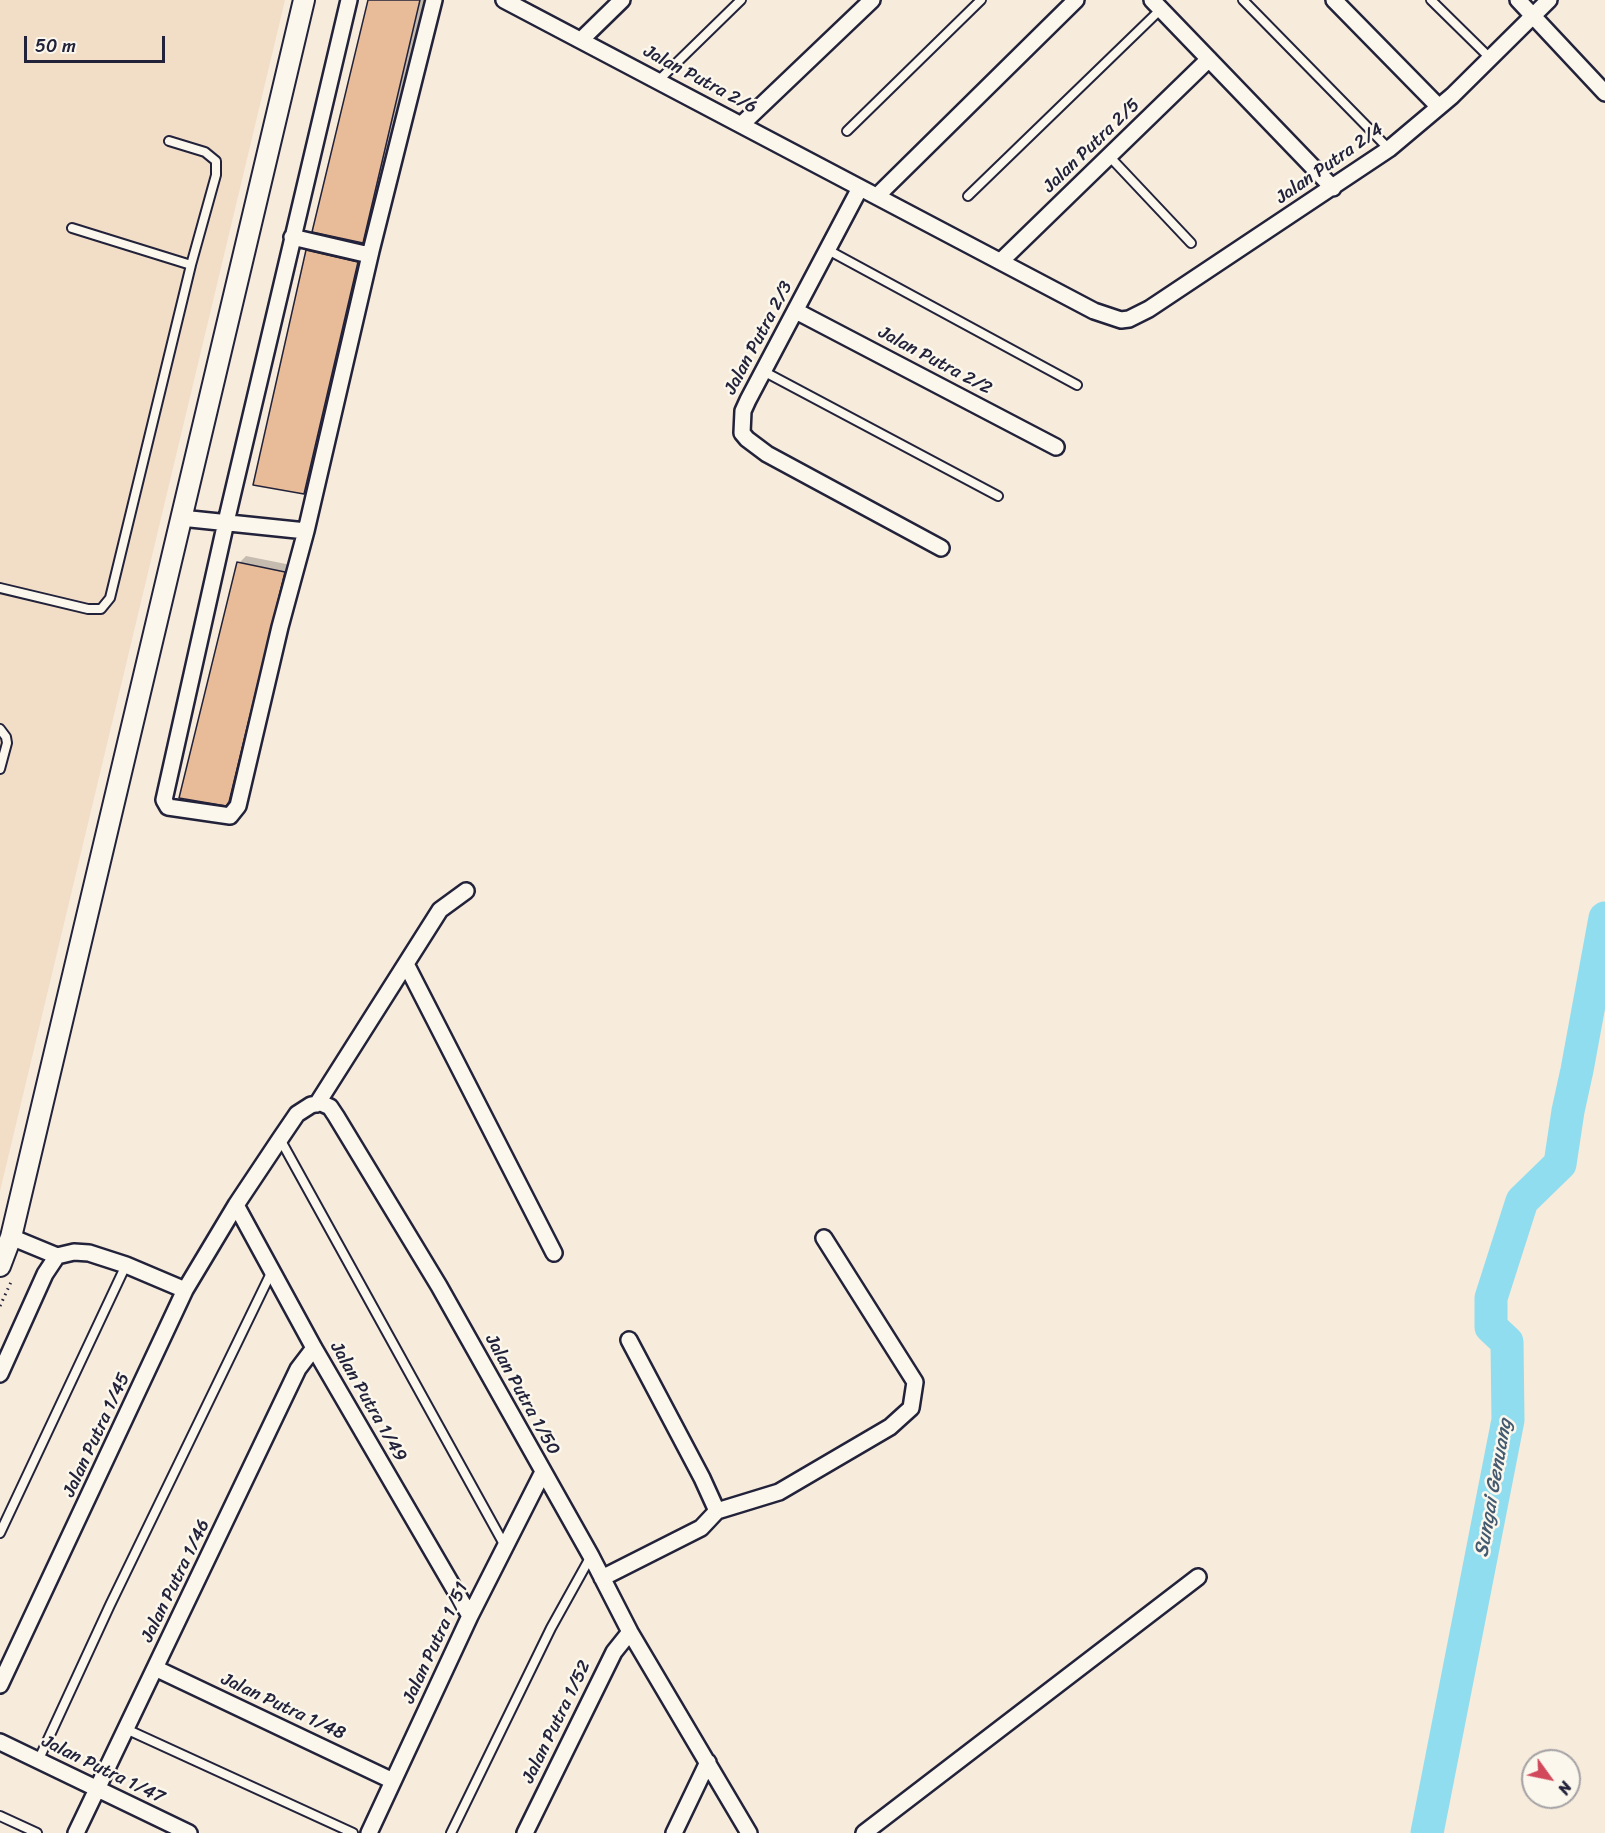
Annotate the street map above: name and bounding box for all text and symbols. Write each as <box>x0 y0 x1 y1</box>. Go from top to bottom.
scale bar <box>27 24 168 62</box>
text: 50 m <box>35 30 76 62</box>
street label: Jalan Putra 2/6 <box>640 41 760 119</box>
street label: Jalan Putra 2/5 <box>1039 95 1145 197</box>
street label: Jalan Putra 2/4 <box>1272 119 1388 209</box>
street label: Jalan Putra 2/3 <box>720 278 798 398</box>
street label: Jalan Putra 2/2 <box>875 322 995 400</box>
street label: Jalan Putra 1/50 <box>480 1331 564 1459</box>
street label: Jalan Putra 1/49 <box>325 1338 411 1466</box>
street label: Jalan Putra 1/45 <box>59 1370 135 1500</box>
water label: Sungai Genuang <box>1470 1417 1518 1559</box>
street label: Jalan Putra 1/46 <box>137 1516 215 1646</box>
street label: Jalan Putra 1/51 <box>399 1579 473 1707</box>
street label: Jalan Putra 1/52 <box>518 1657 596 1787</box>
street label: Jalan Putra 1/48 <box>218 1669 348 1745</box>
street label: Jalan Putra 1/47 <box>38 1731 168 1809</box>
north arrow <box>1521 1749 1581 1809</box>
text: N <box>1550 1775 1580 1801</box>

